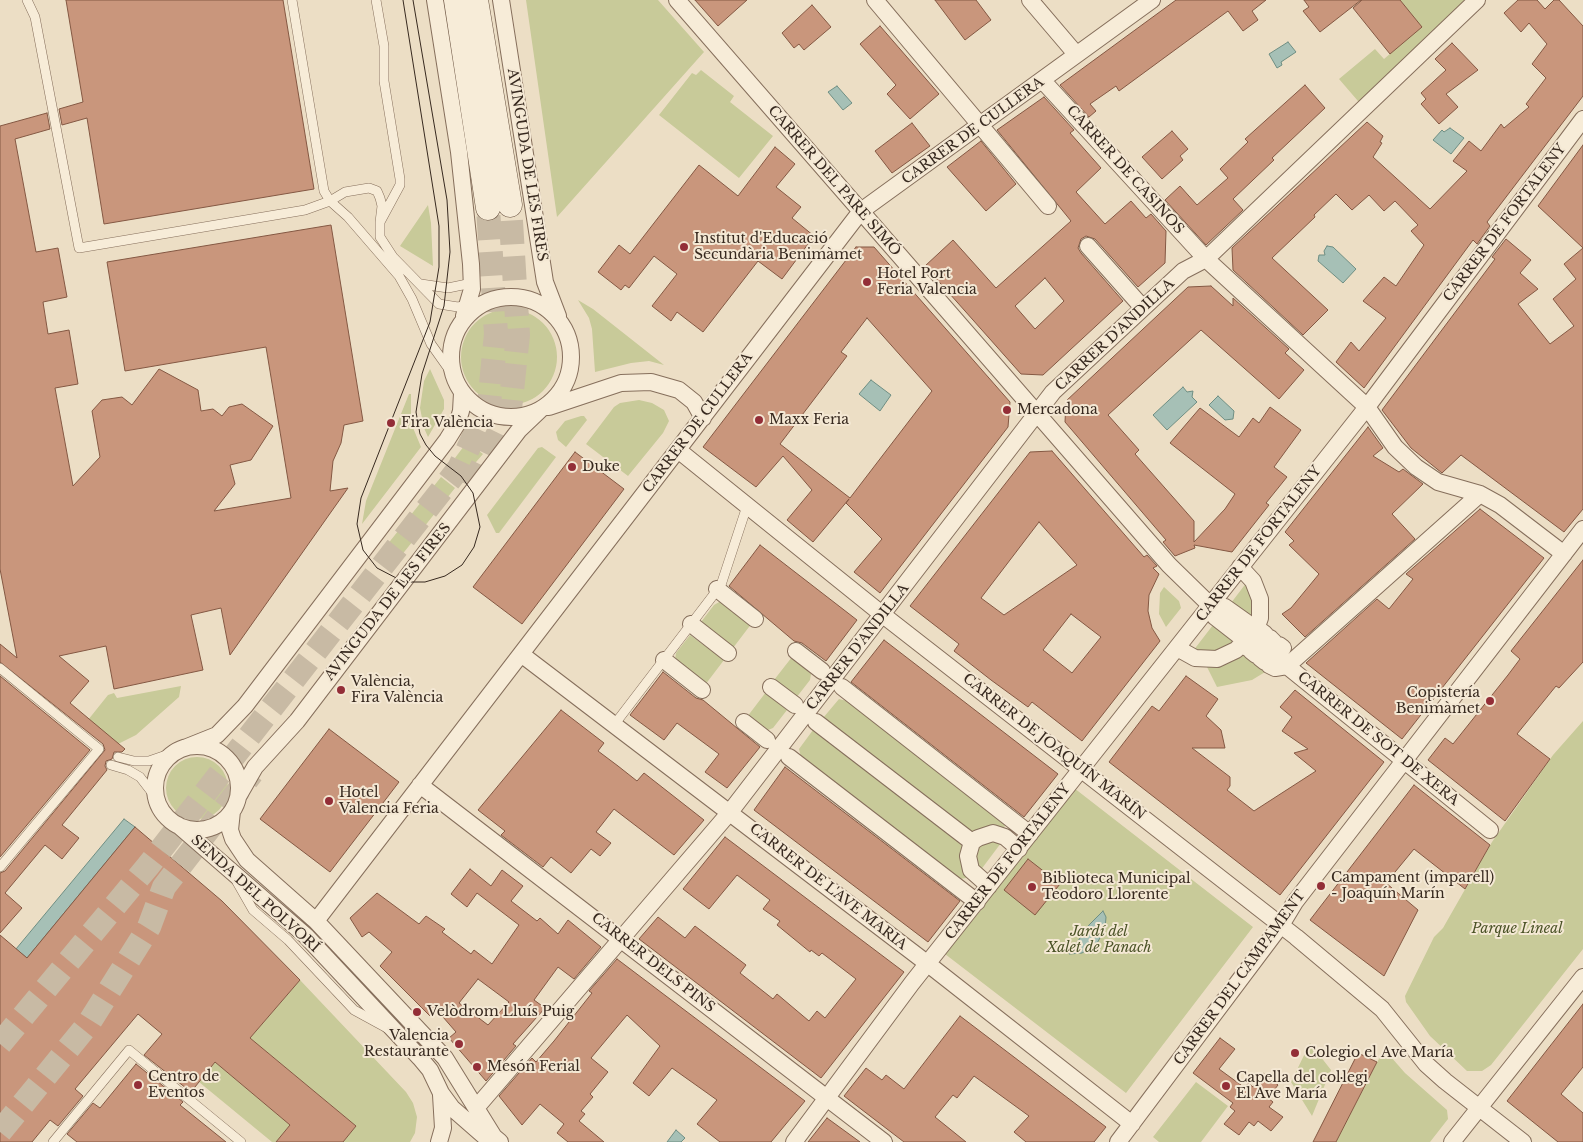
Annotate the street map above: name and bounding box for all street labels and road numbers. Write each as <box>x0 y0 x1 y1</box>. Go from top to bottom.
street label: AVINGUDA DE LES FIRES <box>503 67 551 263</box>
street label: CARRER DE CULLERA <box>899 74 1047 188</box>
street label: CARRER DEL PARE SIMÓ <box>764 102 904 260</box>
street label: CARRER DE CASINOS <box>1063 102 1187 238</box>
street label: CARRER DE FORTALENY <box>1440 141 1570 305</box>
street label: CARRER D'ANDILLA <box>1052 276 1178 394</box>
street label: CARRER DE CULLERA <box>640 350 756 496</box>
street label: CARRER DE FORTALENY <box>1193 463 1325 625</box>
street label: AVINGUDA DE LES FIRES <box>321 520 455 684</box>
street label: CARRER D'ANDILLA <box>803 580 913 714</box>
street label: CARRER DE SOT DE XERA <box>1294 669 1462 809</box>
street label: CARRER DE JOAQUÍN MARÍN <box>959 670 1149 824</box>
street label: CARRER DE FORTALENY <box>942 781 1074 943</box>
street label: CARRER DE L'AVE MARIA <box>746 820 910 954</box>
street label: SENDA DEL POLVORÍ <box>187 832 323 956</box>
street label: CARRER DEL CAMPAMENT <box>1171 887 1309 1069</box>
street label: CARRER DELS PINS <box>588 910 718 1016</box>

